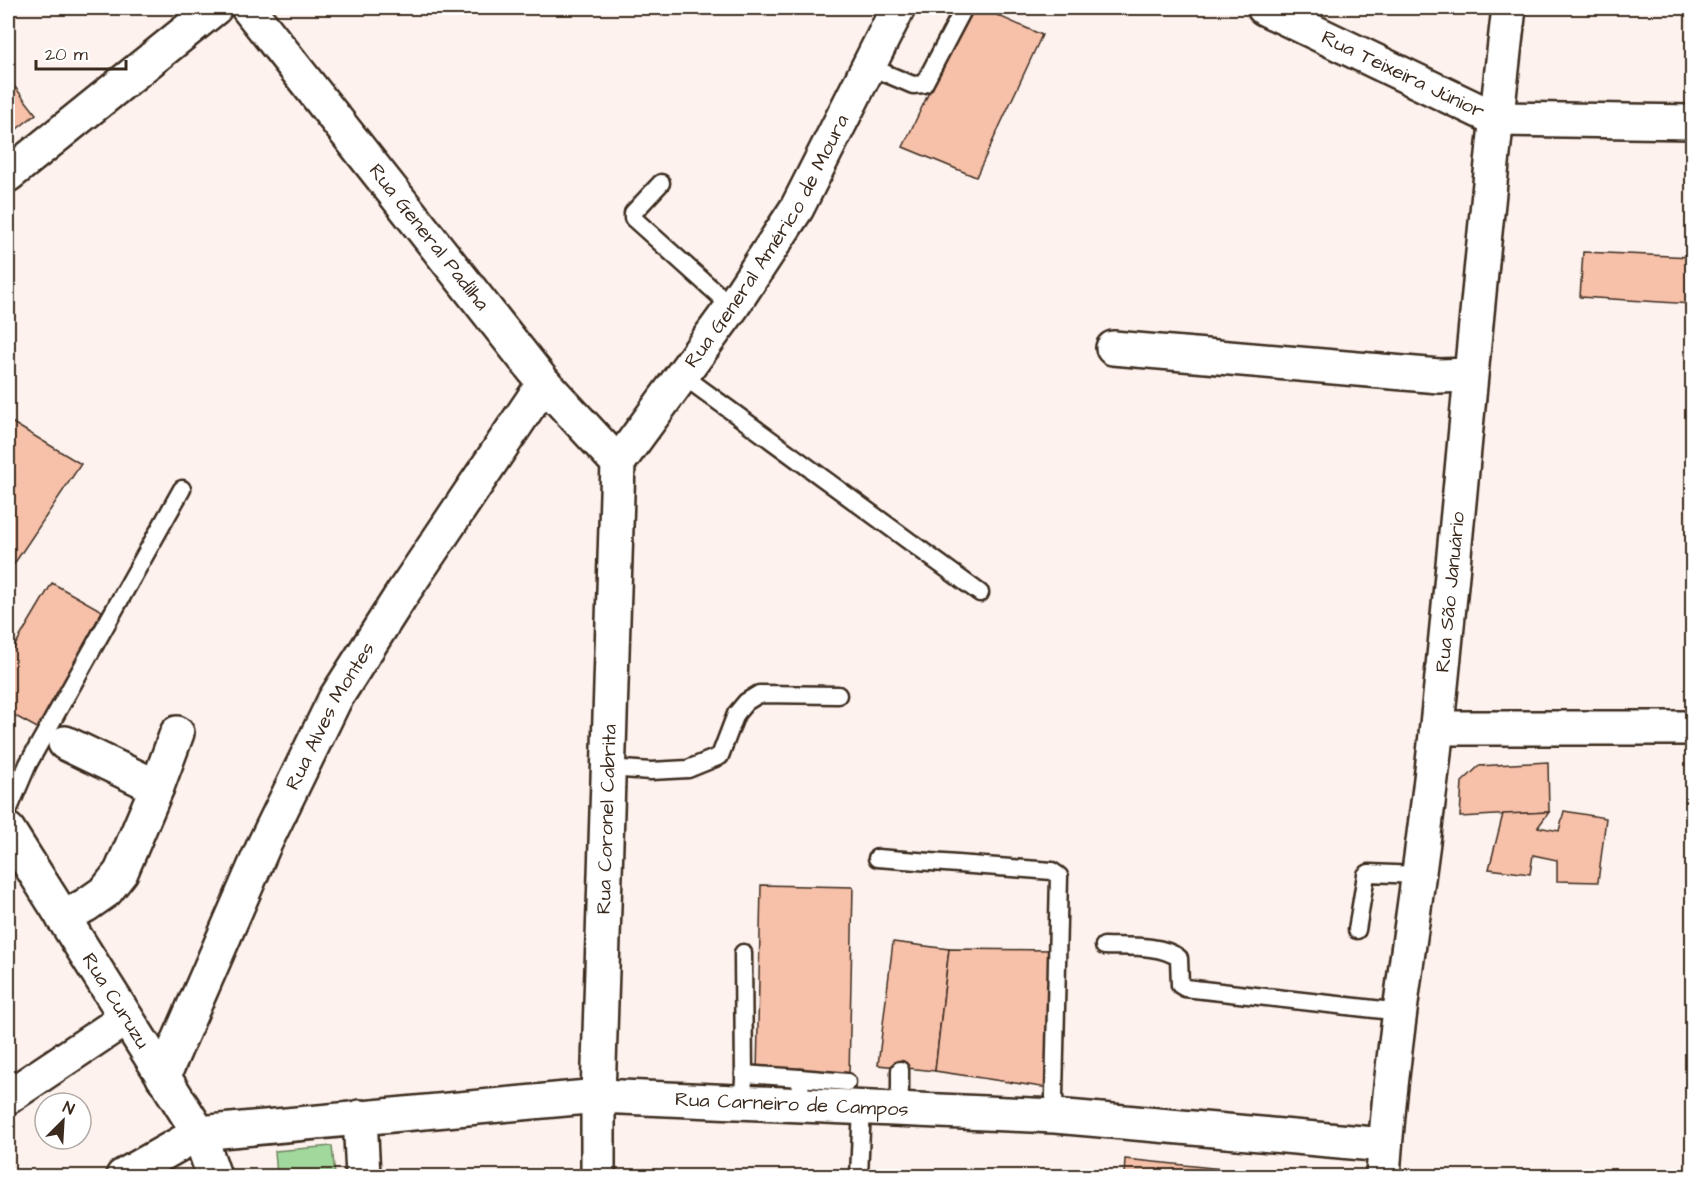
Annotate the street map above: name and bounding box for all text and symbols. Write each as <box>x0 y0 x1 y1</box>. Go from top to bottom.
street label: Rua Teixeira Júnior <box>1317 24 1489 125</box>
scale bar <box>36 33 126 71</box>
text: 20 m <box>45 42 88 67</box>
street label: Rua General Américo de Moura <box>678 110 856 374</box>
street label: Rua General Padilha <box>362 158 496 317</box>
street label: Rua São Januário <box>1428 510 1472 674</box>
street label: Rua Alves Montes <box>279 637 382 795</box>
street label: Rua Coronel Cabrita <box>590 724 624 915</box>
street label: Rua Curuzu <box>75 948 156 1054</box>
street label: Rua Carneiro de Campos <box>674 1085 909 1124</box>
north arrow <box>33 1091 93 1151</box>
text: N <box>60 1096 78 1120</box>

